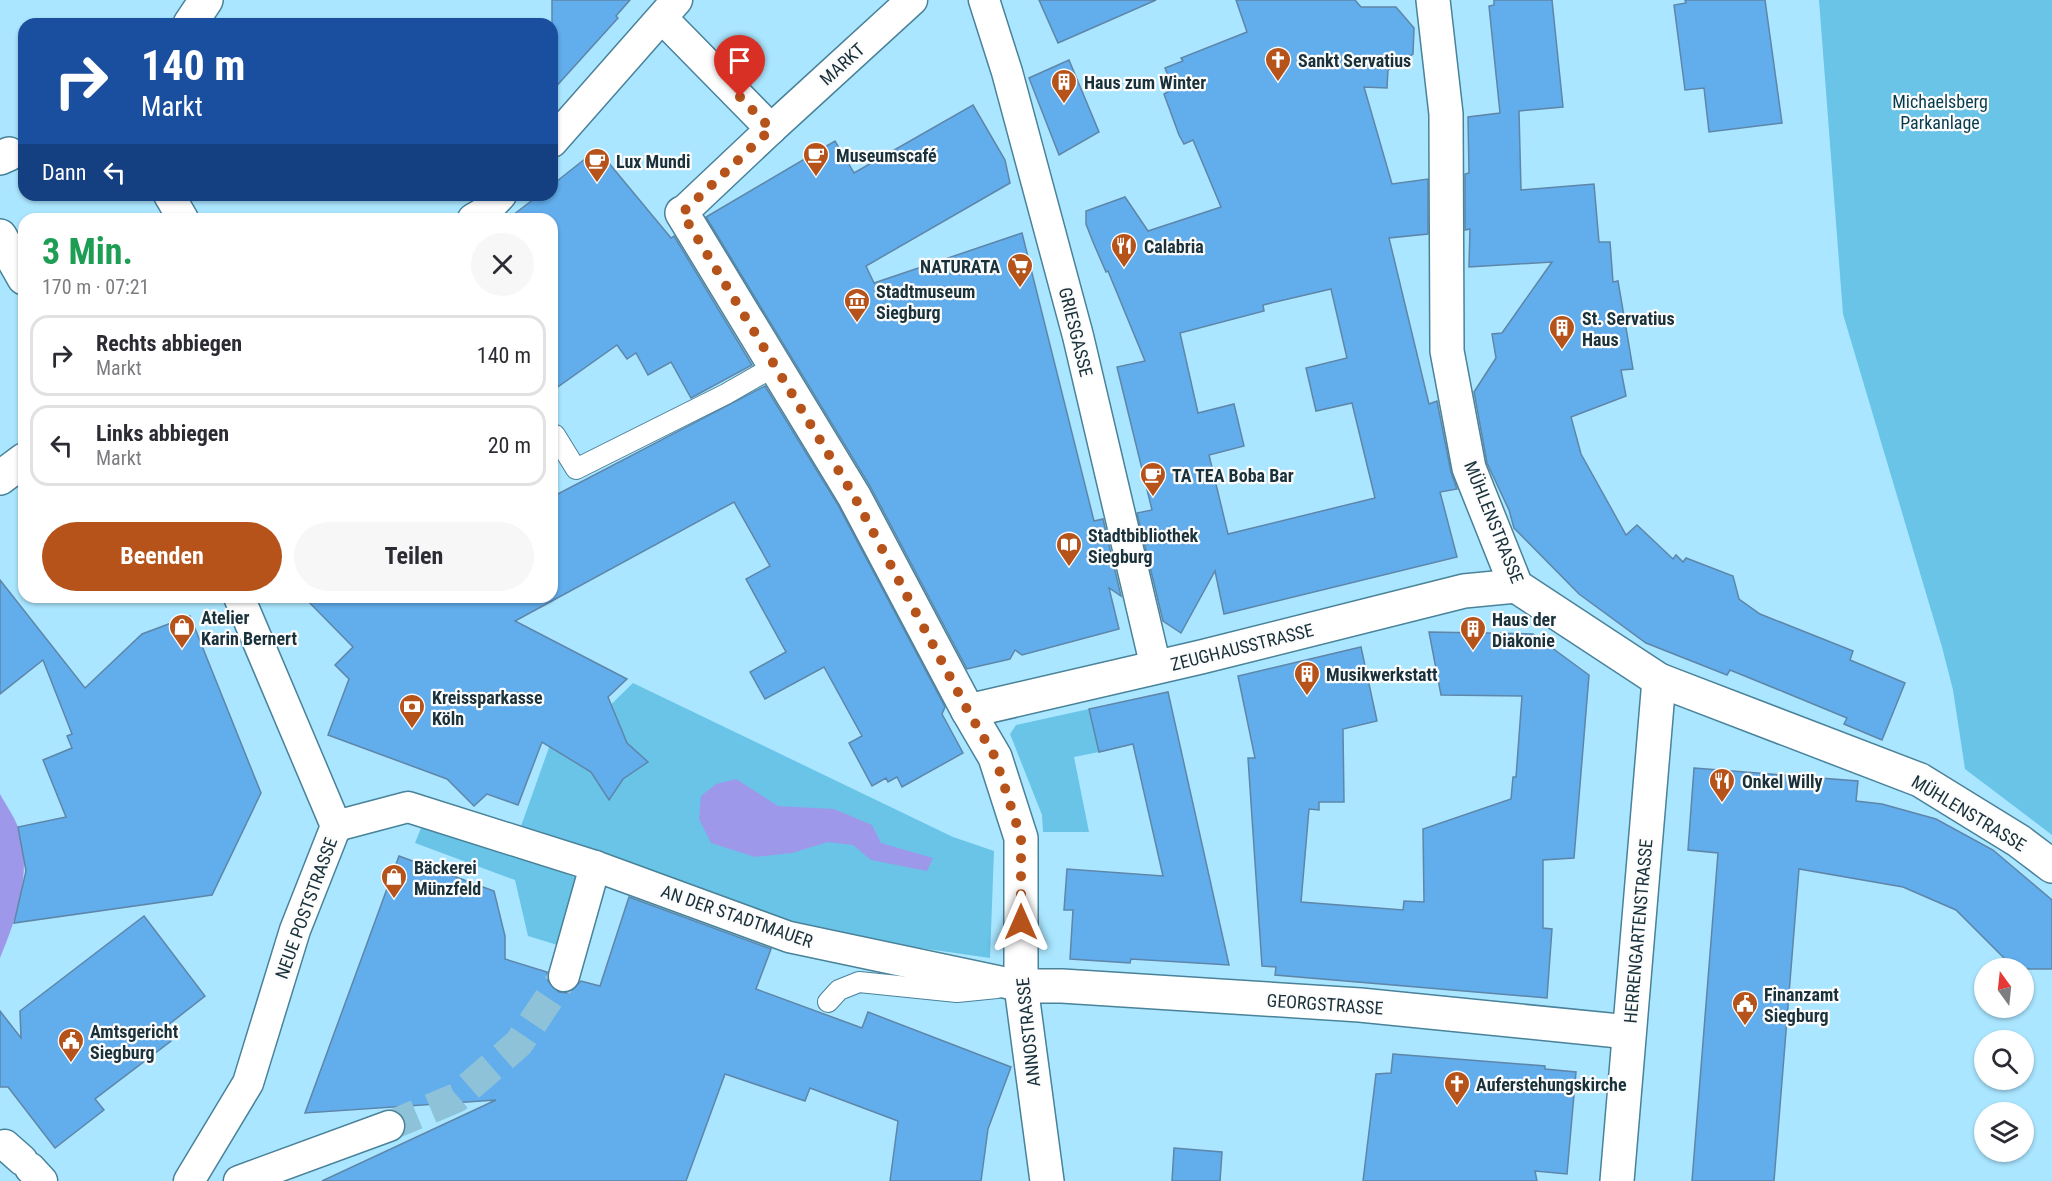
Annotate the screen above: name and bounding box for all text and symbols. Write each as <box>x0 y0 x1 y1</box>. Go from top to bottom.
pin <box>714 35 765 97</box>
street label: MARKT <box>815 39 869 89</box>
text: 140 m <box>141 41 246 90</box>
icon: right <box>42 42 120 120</box>
icon: arrive <box>723 44 756 77</box>
church icon: Sankt Servatius <box>1263 45 1293 83</box>
place label: Sankt Servatius <box>1298 50 1411 71</box>
building icon: Haus zum Winter <box>1049 67 1079 105</box>
place label: Haus zum Winter <box>1084 72 1206 93</box>
text: Markt <box>141 91 203 123</box>
park label: Michaelsberg Parkanlage <box>1892 91 1988 133</box>
cafe icon: Museumscafé <box>801 140 831 178</box>
place label: Museumscafé <box>836 145 937 166</box>
cafe icon: Lux Mundi <box>582 146 612 184</box>
place label: Lux Mundi <box>616 151 690 172</box>
icon: left <box>98 156 131 189</box>
text: Dann <box>42 160 86 185</box>
text: 3 Min. <box>42 231 133 273</box>
restaurant icon: Calabria <box>1109 231 1139 269</box>
button: close <box>471 233 534 296</box>
place label: Calabria <box>1144 236 1204 257</box>
supermarket icon: NATURATA <box>1005 251 1035 289</box>
place label: NATURATA <box>920 256 1000 277</box>
text: 170 m · 07:21 <box>42 275 149 299</box>
place label: Stadtmuseum Siegburg <box>876 281 975 323</box>
street label: GRIESGASSE <box>1055 285 1097 379</box>
museum icon: Stadtmuseum Siegburg <box>842 286 872 324</box>
place label: St. Servatius Haus <box>1582 308 1675 350</box>
building icon: St. Servatius Haus <box>1547 313 1577 351</box>
text: Rechts abbiegen <box>96 331 242 356</box>
icon: right <box>45 339 78 372</box>
text: 140 m <box>477 343 531 368</box>
text: Markt <box>96 356 142 380</box>
text: Links abbiegen <box>96 421 229 446</box>
icon: left <box>45 429 78 462</box>
text: 20 m <box>488 433 531 458</box>
text: Markt <box>96 446 142 470</box>
street label: MÜHLENSTRASSE <box>1460 458 1528 586</box>
cafe icon: TA TEA Boba Bar <box>1138 460 1168 498</box>
place label: TA TEA Boba Bar <box>1172 465 1294 486</box>
button: Beenden <box>42 522 282 591</box>
button: Teilen <box>294 522 534 591</box>
place label: Stadtbibliothek Siegburg <box>1088 525 1199 567</box>
library icon: Stadtbibliothek Siegburg <box>1054 530 1084 568</box>
place label: Atelier Karin Bernert <box>201 607 297 649</box>
place label: Haus der Diakonie <box>1492 609 1556 651</box>
shop icon: Atelier Karin Bernert <box>167 612 197 650</box>
building icon: Haus der Diakonie <box>1458 614 1488 652</box>
street label: ZEUGHAUSSTRASSE <box>1168 619 1316 675</box>
building icon: Musikwerkstatt <box>1292 659 1322 697</box>
place label: Musikwerkstatt <box>1326 664 1438 685</box>
place label: Kreissparkasse Köln <box>432 687 543 729</box>
bank icon: Kreissparkasse Köln <box>397 692 427 730</box>
restaurant icon: Onkel Willy <box>1707 766 1737 804</box>
place label: Onkel Willy <box>1742 771 1823 792</box>
street label: MÜHLENSTRASSE <box>1908 771 2030 855</box>
street label: NEUE POSTSTRASSE <box>271 834 341 982</box>
street label: HERRENGARTENSTRASSE <box>1619 838 1657 1024</box>
place label: Bäckerei Münzfeld <box>414 857 481 899</box>
shop icon: Bäckerei Münzfeld <box>379 862 409 900</box>
street label: AN DER STADTMAUER <box>658 880 816 952</box>
position arrow <box>989 890 1053 954</box>
north arrow <box>1974 958 2034 1018</box>
map controls <box>1974 958 2034 1162</box>
street label: ANNOSTRASSE <box>1012 976 1044 1088</box>
place label: Finanzamt Siegburg <box>1764 984 1839 1026</box>
street label: GEORGSTRASSE <box>1266 989 1384 1019</box>
public building icon: Finanzamt Siegburg <box>1730 989 1760 1027</box>
place label: Amtsgericht Siegburg <box>90 1021 179 1063</box>
public building icon: Amtsgericht Siegburg <box>56 1026 86 1064</box>
button: search <box>1974 1030 2034 1090</box>
church icon: Auferstehungskirche <box>1442 1069 1472 1107</box>
place label: Auferstehungskirche <box>1476 1074 1627 1095</box>
button: layers <box>1974 1102 2034 1162</box>

